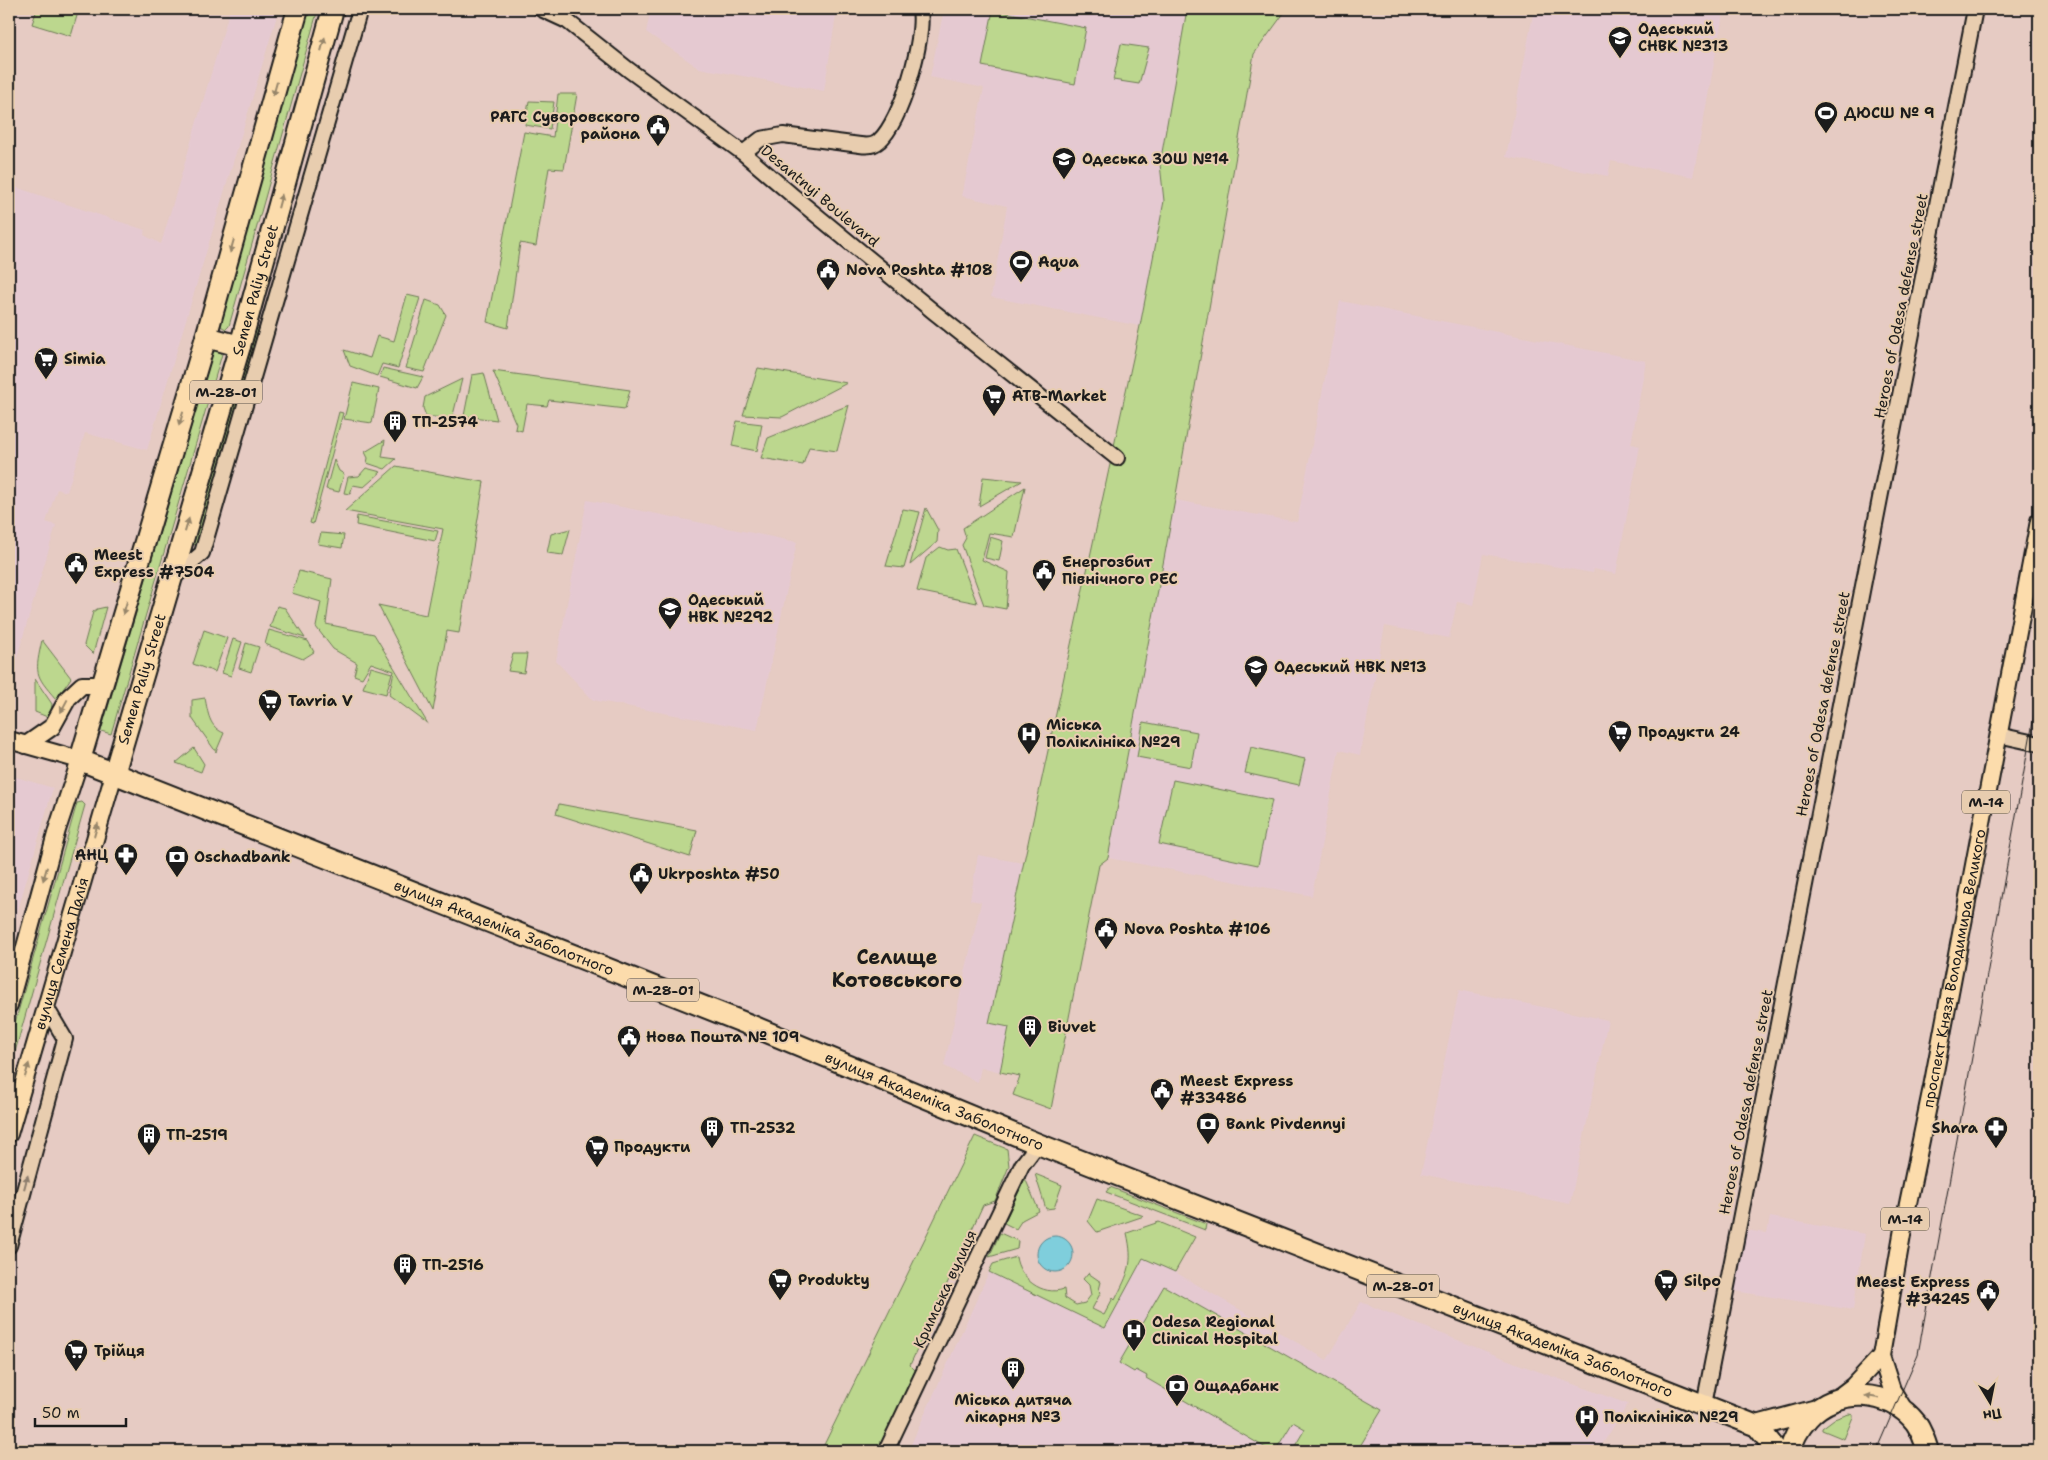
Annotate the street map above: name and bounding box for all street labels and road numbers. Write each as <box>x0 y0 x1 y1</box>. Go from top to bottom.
street label: Desantnyi Boulevard <box>757 141 884 252</box>
street label: Heroes of Odesa defense street <box>1869 192 1933 420</box>
street label: Semen Paliy Street <box>228 222 283 358</box>
road number: М-28-01 <box>190 381 262 404</box>
street label: Heroes of Odesa defense street <box>1791 590 1855 818</box>
street label: Semen Paliy Street <box>113 611 171 747</box>
road number: М-14 <box>1962 790 2010 814</box>
street label: проспект Князя Володимира Великого <box>1918 827 1991 1109</box>
street label: вулиця Семена Палія <box>30 875 93 1032</box>
street label: вулиця Академіка Заболотного <box>391 875 617 980</box>
road number: М-28-01 <box>627 978 699 1002</box>
street label: Heroes of Odesa defense street <box>1714 988 1778 1216</box>
street label: вулиця Академіка Заболотного <box>822 1047 1047 1155</box>
road number: М-14 <box>1881 1208 1929 1230</box>
street label: Кримська вулиця <box>909 1227 981 1351</box>
road number: М-28-01 <box>1367 1274 1439 1298</box>
street label: вулиця Академіка Заболотного <box>1450 1298 1676 1402</box>

